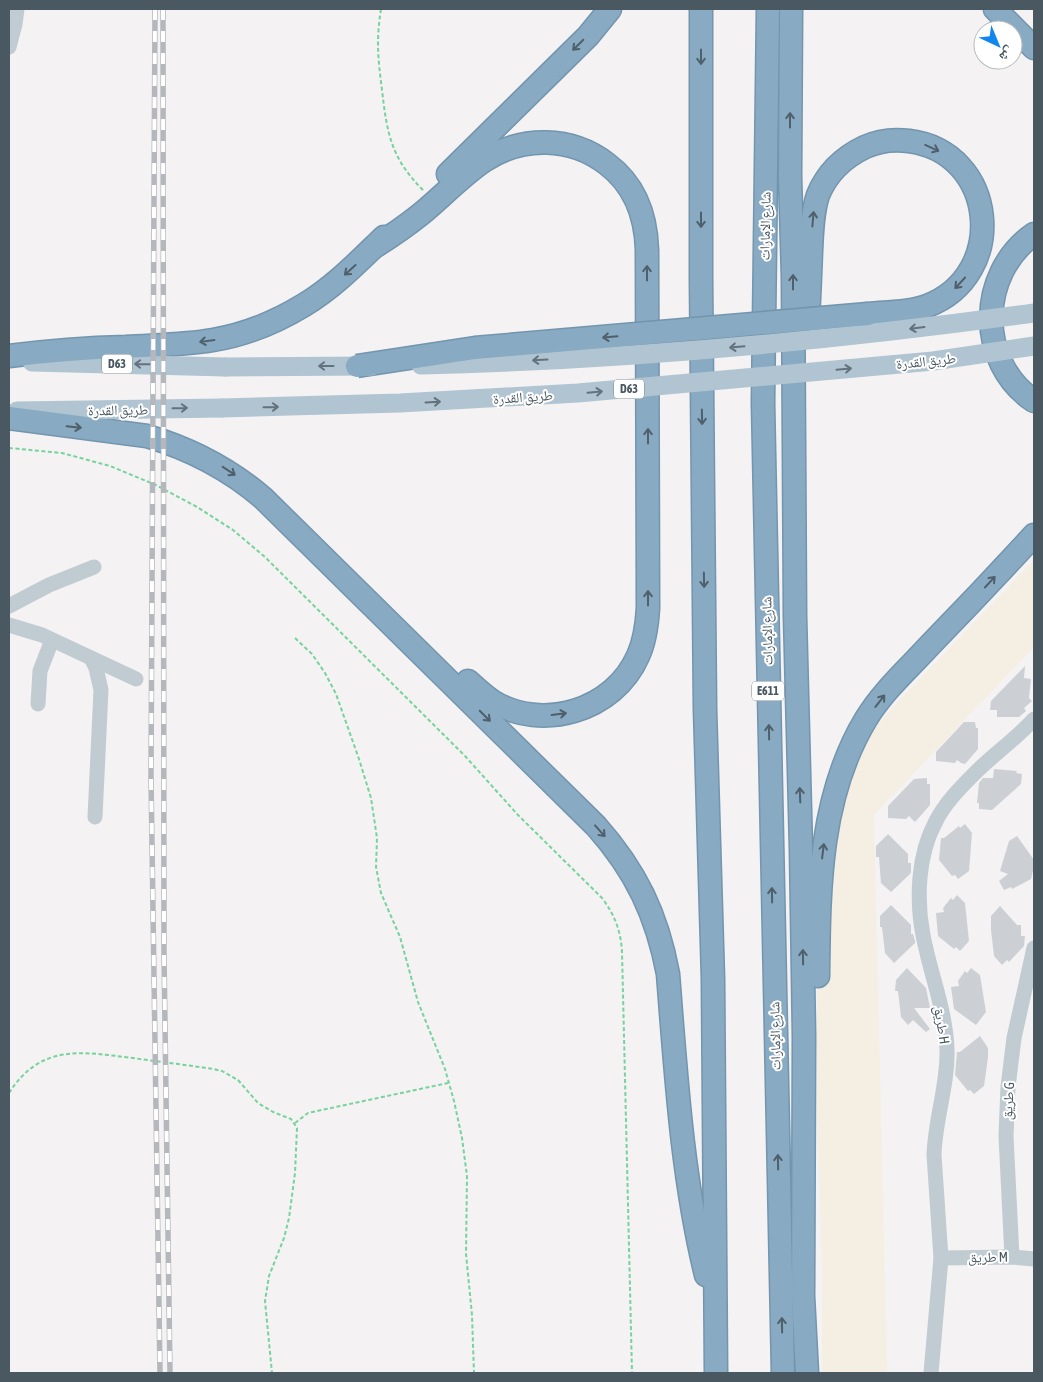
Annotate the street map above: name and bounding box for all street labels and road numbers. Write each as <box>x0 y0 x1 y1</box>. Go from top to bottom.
street label: شارع الإمارات <box>756 192 776 260</box>
street label: طريق القدرة <box>895 350 957 374</box>
road number: D63 <box>102 354 132 374</box>
road number: D63 <box>614 379 644 398</box>
street label: طريق القدرة <box>492 387 554 409</box>
street label: طريق القدرة <box>88 401 148 421</box>
street label: شارع الإمارات <box>758 597 778 665</box>
road number: E611 <box>752 681 784 700</box>
street label: شارع الإمارات <box>766 1002 786 1070</box>
street label: طريق H <box>929 1005 953 1046</box>
street label: طريق G <box>999 1081 1019 1121</box>
street label: طريق M <box>968 1249 1008 1267</box>

